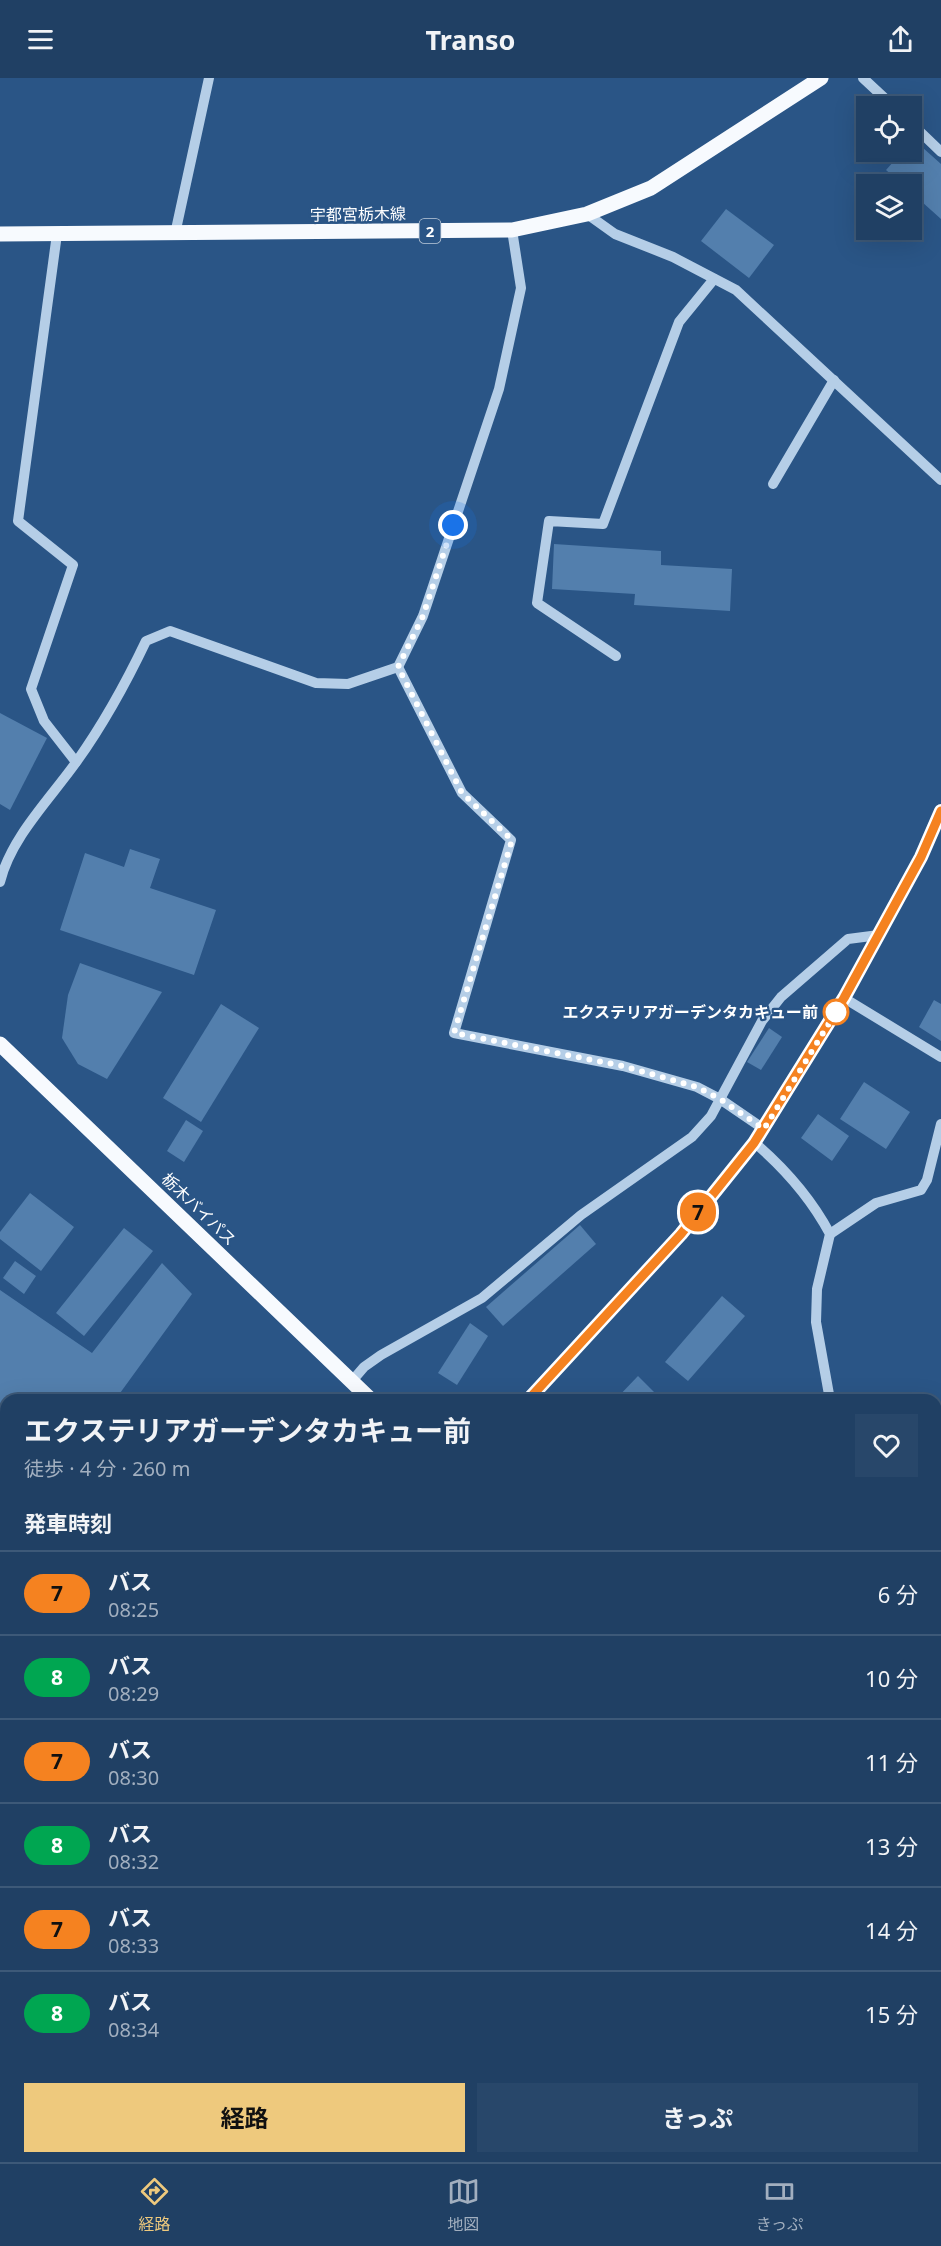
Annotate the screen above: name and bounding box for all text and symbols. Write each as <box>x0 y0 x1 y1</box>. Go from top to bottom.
text: Transo <box>426 21 515 58</box>
icon: menu <box>24 23 57 56</box>
icon: share <box>884 23 917 56</box>
map controls <box>856 96 922 240</box>
button: locate <box>856 96 922 162</box>
button: layers <box>856 174 922 240</box>
street label: 宇都宮栃木線 <box>310 202 406 226</box>
road number: 2 <box>420 219 440 243</box>
your location <box>438 510 468 540</box>
marker: エクステリアガーデンタカキュー前 <box>823 999 849 1025</box>
place label: エクステリアガーデンタカキュー前 <box>562 1001 818 1023</box>
street label: 栃木バイパス <box>157 1168 241 1250</box>
line badge: 7 <box>678 1192 718 1232</box>
text: 7 <box>692 1198 704 1226</box>
text: エクステリアガーデンタカキュー前 <box>24 1411 471 1449</box>
button: heart <box>855 1414 918 1477</box>
text: 徒歩 · 4 分 · 260 m <box>24 1455 190 1482</box>
text: 発車時刻 <box>24 1508 112 1538</box>
text: バス <box>108 1566 152 1596</box>
text: 7 <box>51 1579 63 1607</box>
text: 6 分 <box>878 1579 918 1609</box>
text: 08:25 <box>108 1596 159 1623</box>
text: バス <box>108 1650 152 1680</box>
text: 8 <box>51 1663 63 1691</box>
text: 10 分 <box>865 1663 918 1693</box>
text: 08:29 <box>108 1680 159 1707</box>
text: バス <box>108 1734 152 1764</box>
text: 7 <box>51 1747 63 1775</box>
text: 11 分 <box>865 1747 918 1777</box>
text: 08:30 <box>108 1764 159 1791</box>
text: バス <box>108 1818 152 1848</box>
text: 8 <box>51 1831 63 1859</box>
text: 13 分 <box>865 1831 918 1861</box>
text: 08:32 <box>108 1848 159 1875</box>
text: バス <box>108 1902 152 1932</box>
text: 7 <box>51 1915 63 1943</box>
text: 14 分 <box>865 1915 918 1945</box>
text: 08:33 <box>108 1932 159 1959</box>
text: バス <box>108 1986 152 2016</box>
text: 8 <box>51 1999 63 2027</box>
text: 15 分 <box>865 1999 918 2029</box>
text: 08:34 <box>108 2016 159 2043</box>
button: 経路 <box>24 2083 465 2152</box>
button: きっぷ <box>477 2083 918 2152</box>
tab: 経路 <box>138 2175 171 2235</box>
tab: 地図 <box>447 2175 480 2235</box>
tab: きっぷ <box>756 2175 803 2235</box>

